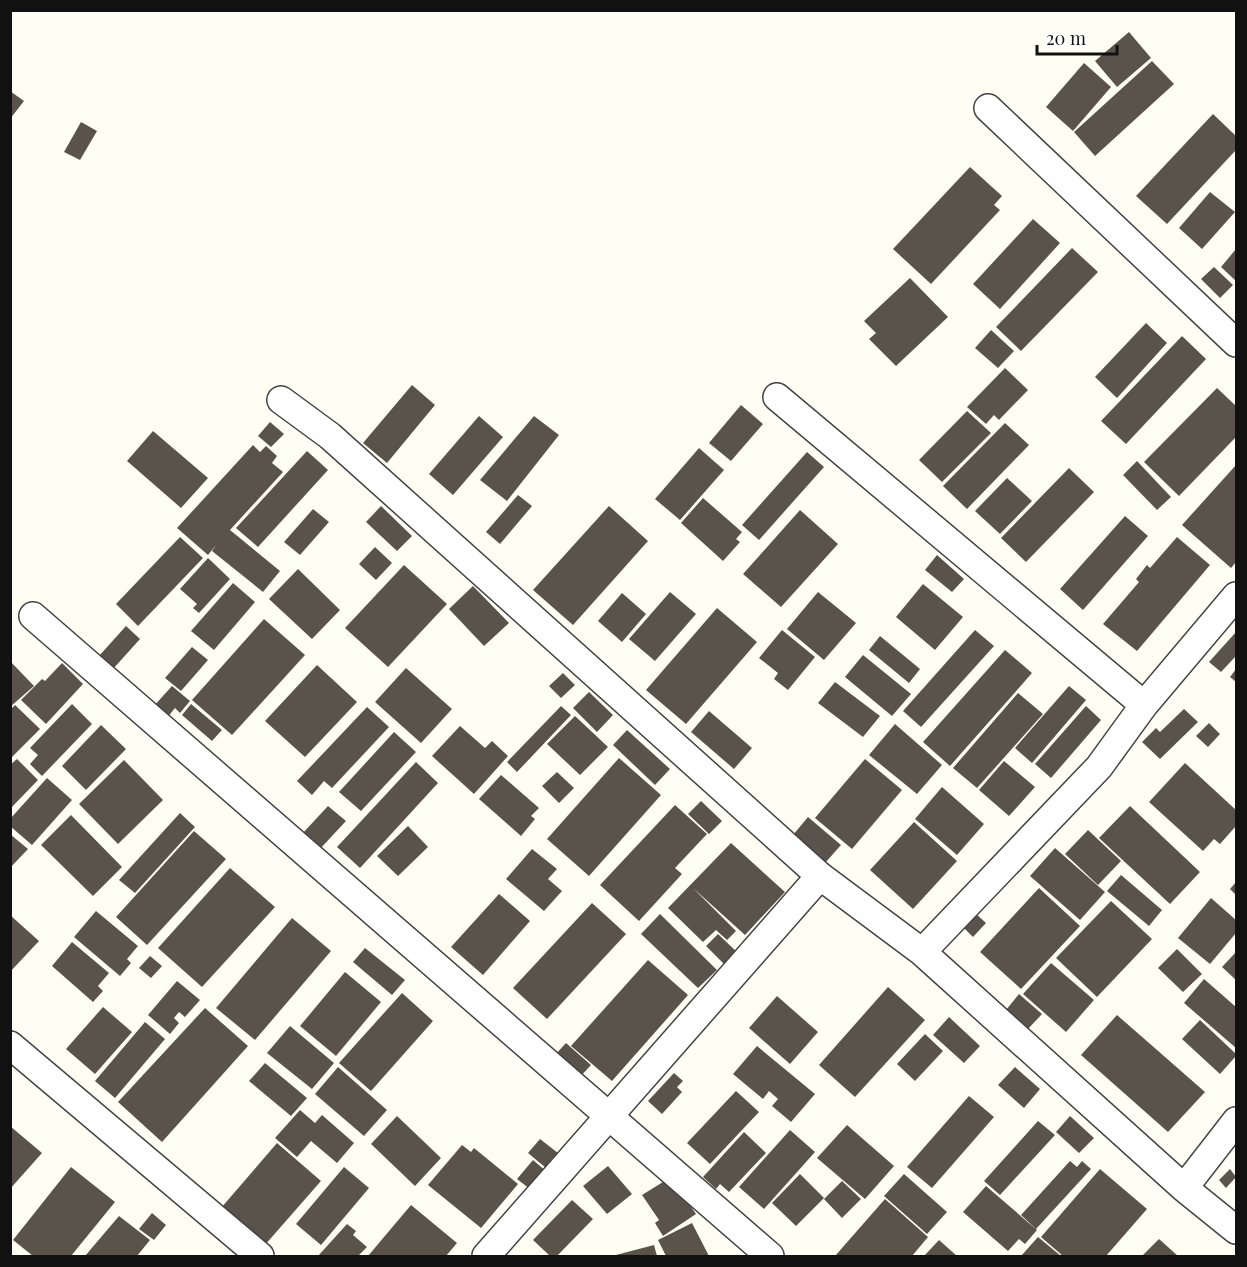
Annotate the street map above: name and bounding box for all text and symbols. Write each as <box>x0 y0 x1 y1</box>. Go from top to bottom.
scale bar <box>1037 18 1116 56</box>
text: 20 m <box>1046 26 1086 50</box>

